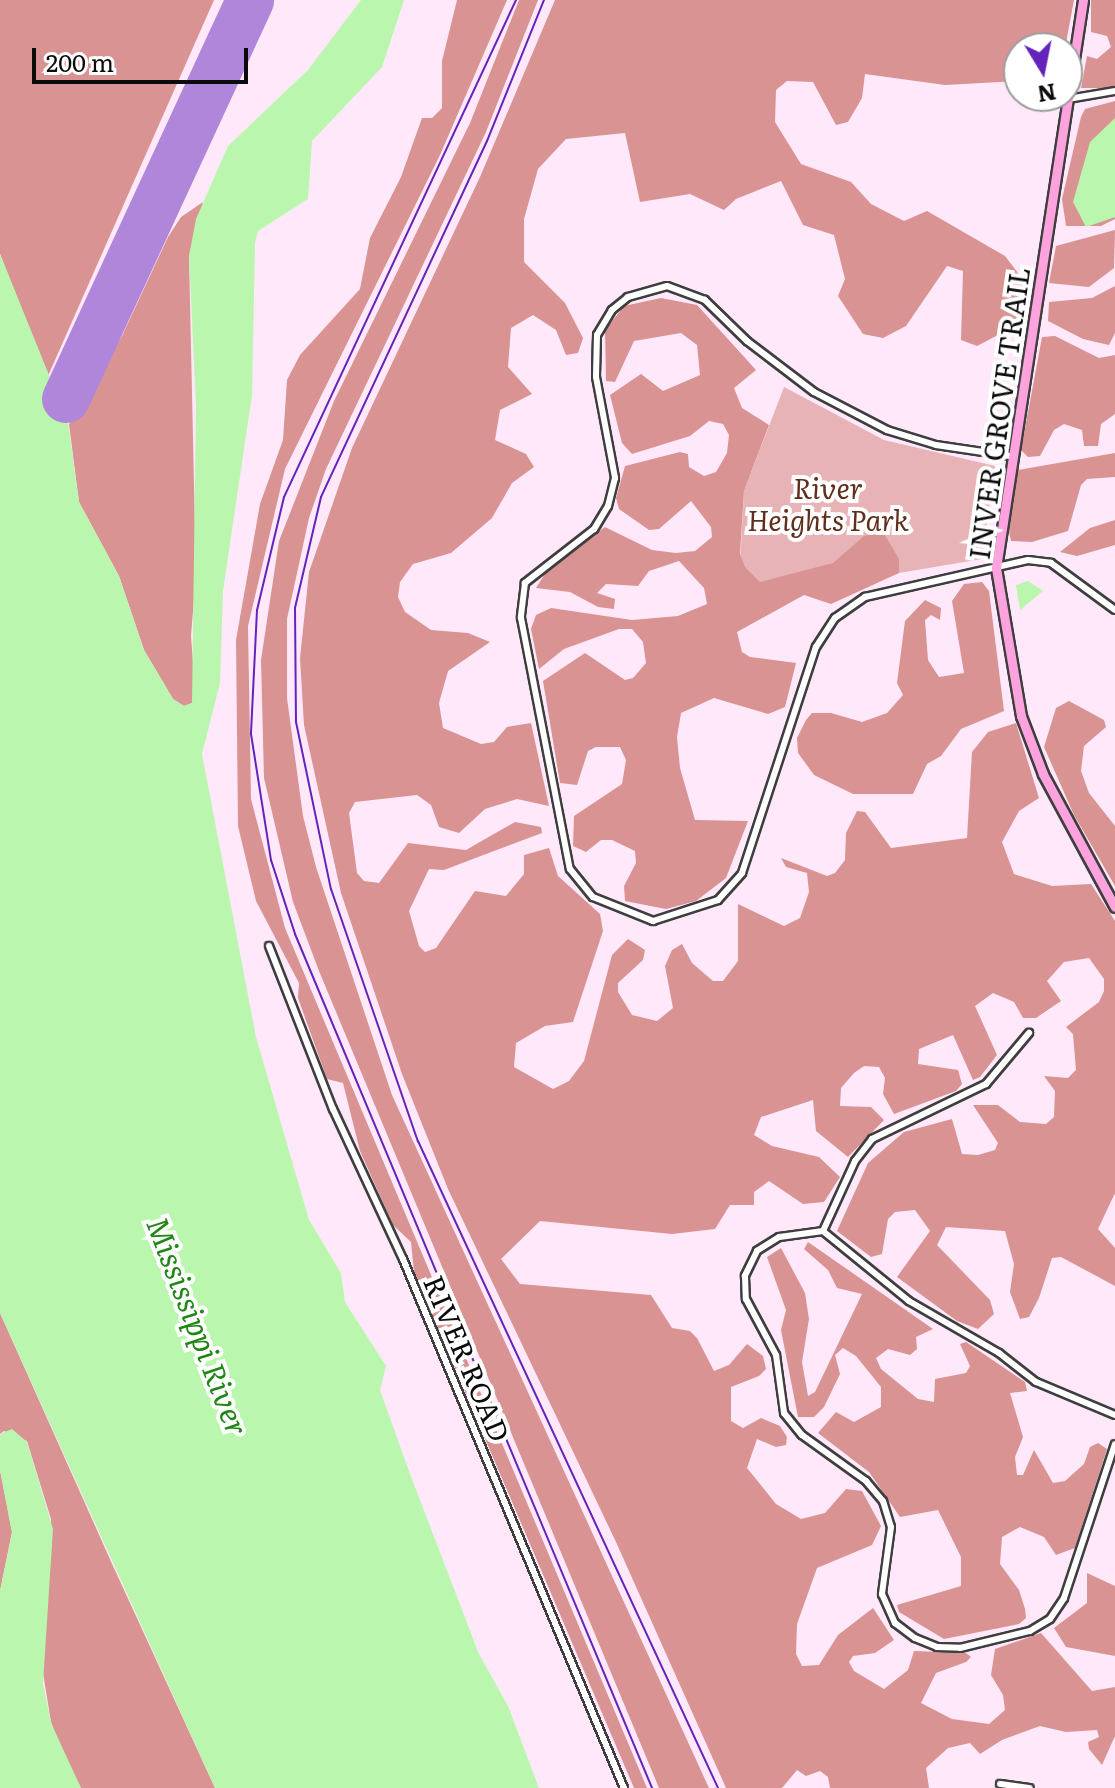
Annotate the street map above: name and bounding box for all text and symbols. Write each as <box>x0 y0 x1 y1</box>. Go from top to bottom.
scale bar <box>36 32 252 82</box>
north arrow <box>1003 32 1083 112</box>
text: 200 m <box>46 44 114 79</box>
text: N <box>1035 76 1059 112</box>
street label: INVER GROVE TRAIL <box>961 265 1035 561</box>
park label: River Heights Park <box>747 470 909 536</box>
water label: Mississippi River <box>141 1212 257 1440</box>
street label: RIVER ROAD <box>418 1270 518 1446</box>

